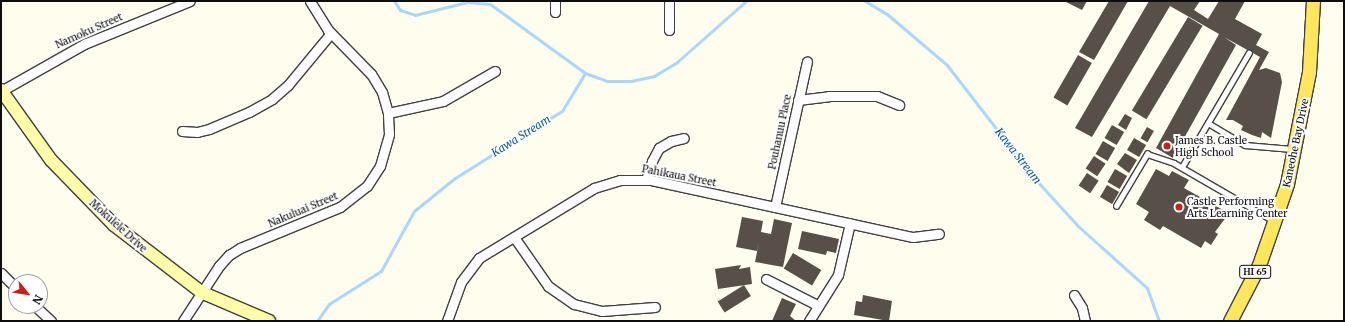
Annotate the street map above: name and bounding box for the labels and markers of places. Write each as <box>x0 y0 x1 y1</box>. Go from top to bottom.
place label: James B. Castle High School <box>1175 134 1247 158</box>
marker: James B. Castle High School <box>1162 141 1172 151</box>
place label: Castle Performing Arts Learning Center <box>1187 195 1288 218</box>
marker: Castle Performing Arts Learning Center <box>1174 202 1184 212</box>

